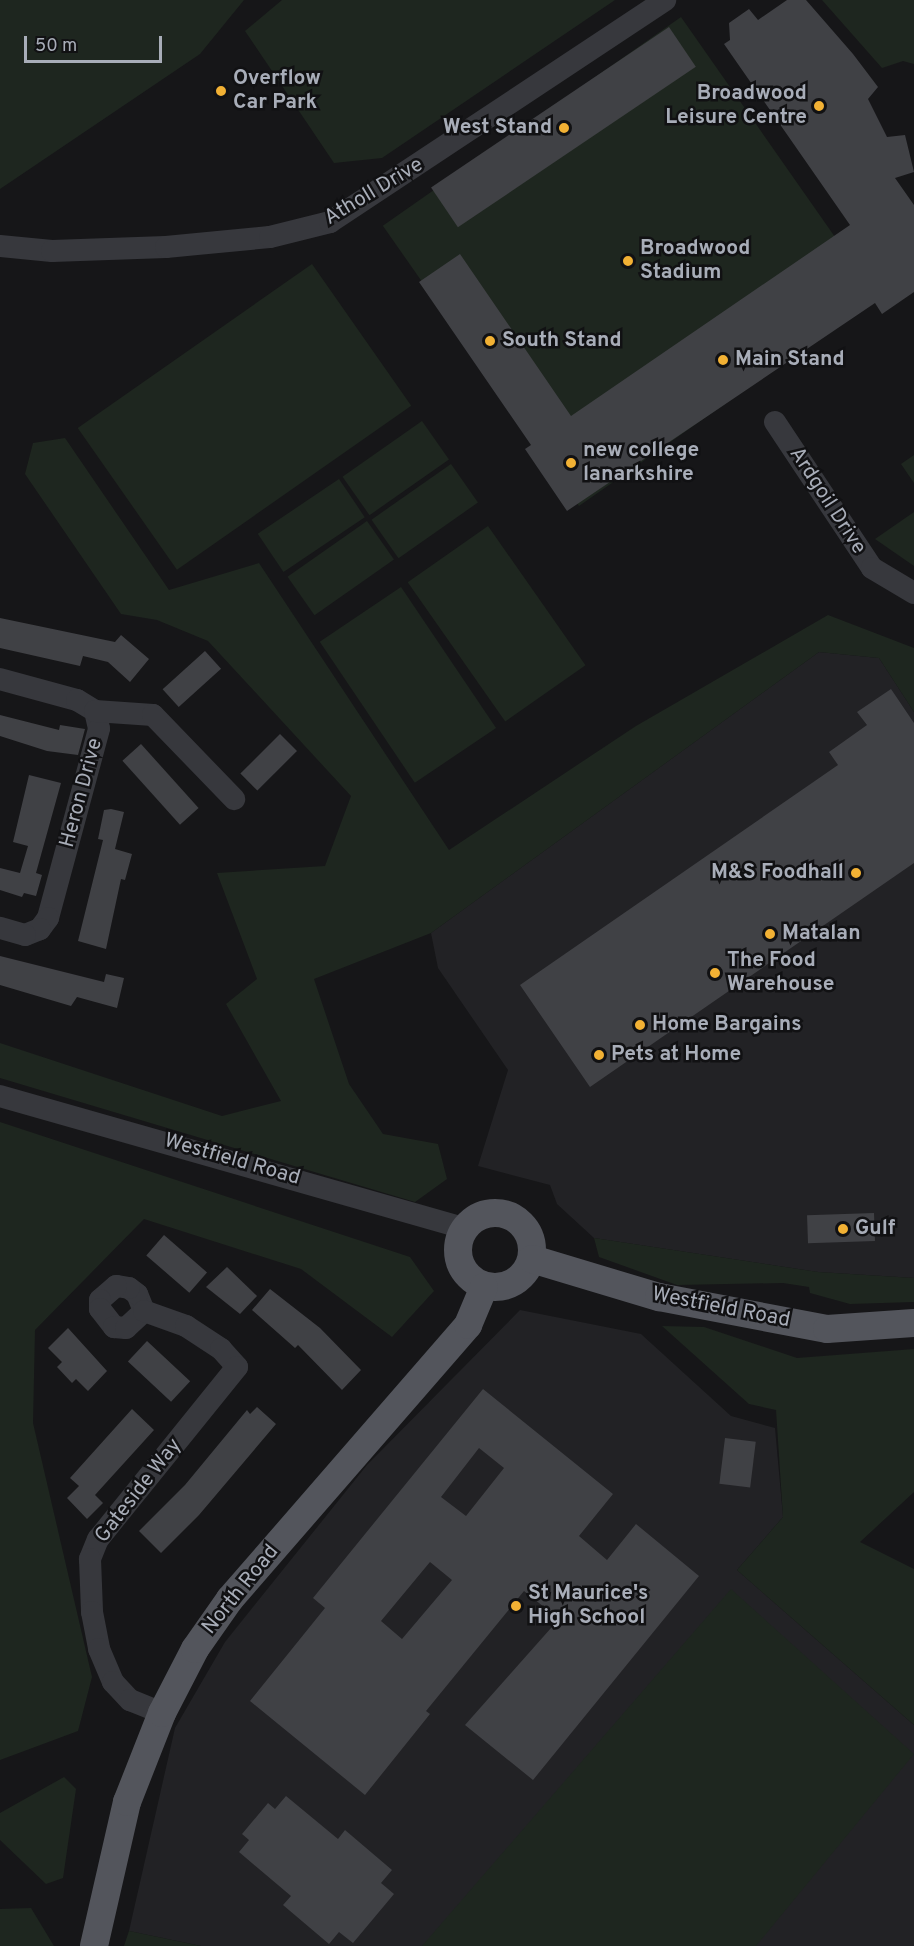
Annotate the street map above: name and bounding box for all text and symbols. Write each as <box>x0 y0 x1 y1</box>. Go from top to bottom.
scale bar <box>27 24 165 62</box>
text: 50 m <box>35 35 77 58</box>
place label: Overflow Car Park <box>233 66 321 116</box>
place label: Broadwood Leisure Centre <box>665 81 807 131</box>
marker: Overflow Car Park <box>214 84 228 98</box>
marker: Broadwood Leisure Centre <box>812 99 826 113</box>
place label: West Stand <box>443 115 552 141</box>
marker: West Stand <box>557 121 571 135</box>
street label: Atholl Drive <box>320 153 428 231</box>
place label: Broadwood Stadium <box>640 236 750 286</box>
marker: Broadwood Stadium <box>621 254 635 268</box>
place label: South Stand <box>502 328 622 354</box>
marker: South Stand <box>483 334 497 348</box>
place label: Main Stand <box>735 347 845 373</box>
marker: Main Stand <box>716 353 730 367</box>
place label: new college lanarkshire <box>583 438 699 488</box>
street label: Ardgoil Drive <box>783 443 871 559</box>
marker: new college lanarkshire <box>564 456 578 470</box>
street label: Heron Drive <box>55 736 109 850</box>
place label: M&S Foodhall <box>711 860 844 886</box>
marker: M&S Foodhall <box>849 866 863 880</box>
place label: Matalan <box>782 921 861 947</box>
marker: Matalan <box>763 927 777 941</box>
place label: The Food Warehouse <box>727 948 834 998</box>
marker: The Food Warehouse <box>708 966 722 980</box>
place label: Home Bargains <box>652 1012 802 1038</box>
marker: Home Bargains <box>633 1018 647 1032</box>
place label: Pets at Home <box>611 1042 741 1068</box>
marker: Pets at Home <box>592 1048 606 1062</box>
street label: Westfield Road <box>161 1129 303 1191</box>
place label: Gulf <box>855 1216 895 1242</box>
marker: Gulf <box>836 1222 850 1236</box>
street label: Westfield Road <box>650 1282 792 1334</box>
street label: Gateside Way <box>90 1433 188 1549</box>
street label: North Road <box>197 1540 285 1640</box>
place label: St Maurice's High School <box>528 1581 648 1631</box>
marker: St Maurice's High School <box>509 1599 523 1613</box>

